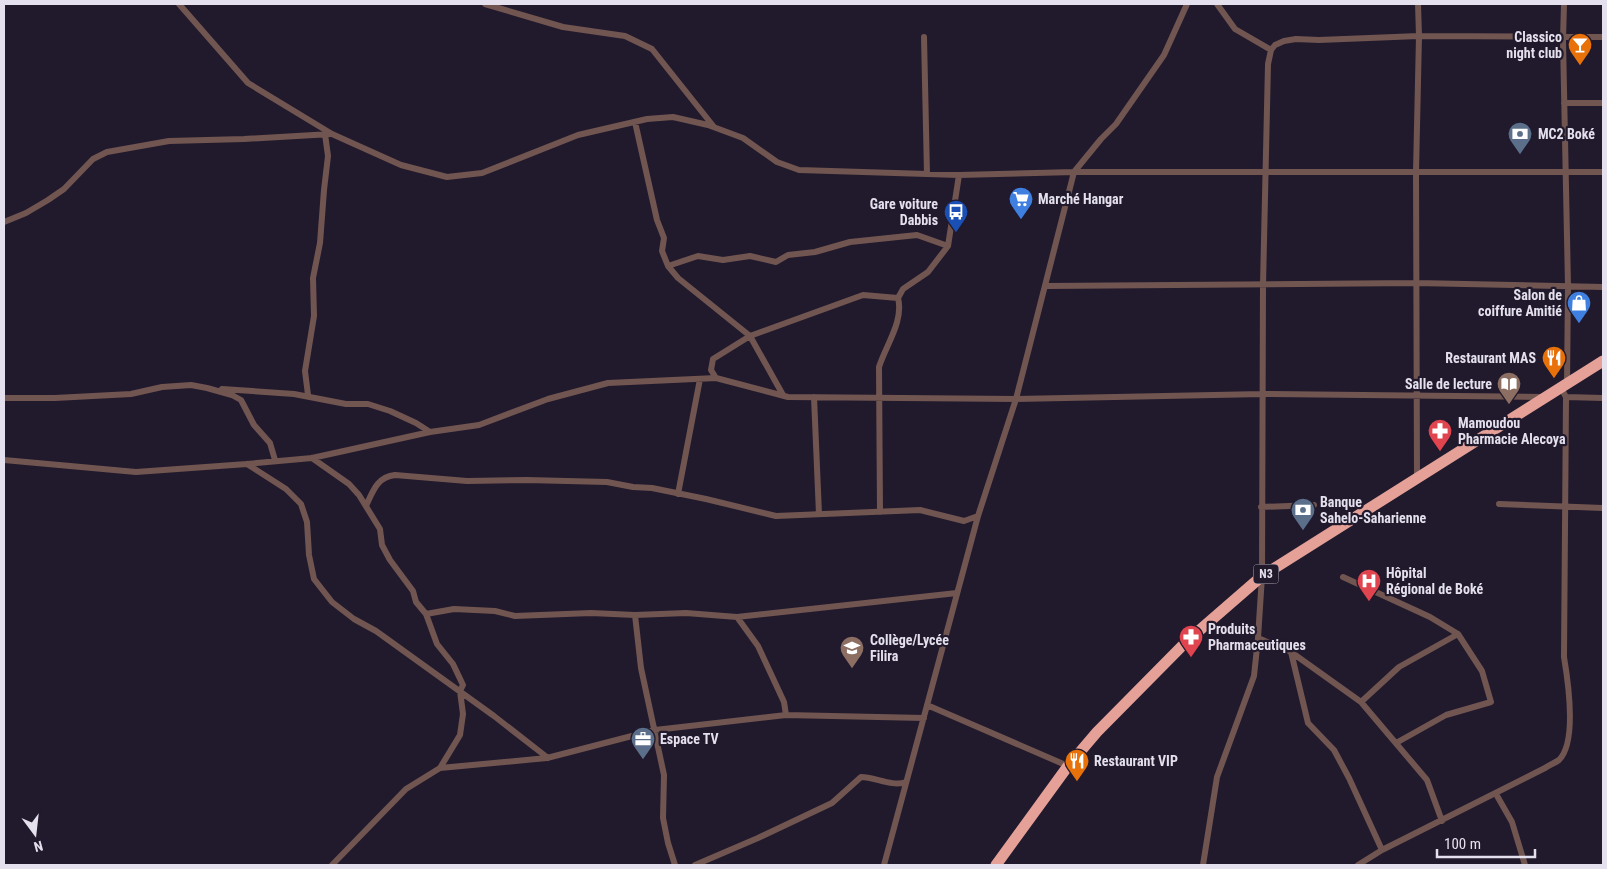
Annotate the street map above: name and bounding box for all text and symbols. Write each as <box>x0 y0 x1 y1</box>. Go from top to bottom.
place label: Classico night club <box>1506 29 1562 61</box>
bar icon: Classico night club <box>1567 32 1593 66</box>
bank icon: MC2 Boké <box>1507 121 1533 155</box>
place label: MC2 Boké <box>1538 126 1595 142</box>
supermarket icon: Marché Hangar <box>1008 186 1034 220</box>
place label: Marché Hangar <box>1038 191 1124 207</box>
place label: Gare voiture Dabbis <box>870 196 938 228</box>
bus stop icon: Gare voiture Dabbis <box>943 199 969 233</box>
place label: Salon de coiffure Amitié <box>1478 287 1562 319</box>
shop icon: Salon de coiffure Amitié <box>1566 290 1592 324</box>
restaurant icon: Restaurant MAS <box>1541 345 1567 379</box>
place label: Restaurant MAS <box>1445 350 1536 366</box>
library icon: Salle de lecture <box>1496 371 1522 405</box>
place label: Salle de lecture <box>1405 376 1492 392</box>
place label: Mamoudou Pharmacie Alecoya <box>1458 415 1566 447</box>
pharmacy icon: Mamoudou Pharmacie Alecoya <box>1427 418 1453 452</box>
place label: Banque Sahelo-Saharienne <box>1320 494 1427 526</box>
bank icon: Banque Sahelo-Saharienne <box>1290 497 1316 531</box>
road number: N3 <box>1254 564 1278 584</box>
place label: Hôpital Régional de Boké <box>1386 565 1483 597</box>
hospital icon: Hôpital Régional de Boké <box>1356 568 1382 602</box>
place label: Produits Pharmaceutiques <box>1208 621 1306 653</box>
pharmacy icon: Produits Pharmaceutiques <box>1178 624 1204 658</box>
place label: Collège/Lycée Filira <box>870 632 949 664</box>
school or university icon: Collège/Lycée Filira <box>839 635 865 669</box>
office icon: Espace TV <box>630 726 656 760</box>
place label: Espace TV <box>660 731 719 747</box>
restaurant icon: Restaurant VIP <box>1064 748 1090 782</box>
place label: Restaurant VIP <box>1094 753 1178 769</box>
north arrow <box>10 809 60 859</box>
scale bar <box>1437 826 1534 858</box>
text: 100 m <box>1444 835 1481 853</box>
text: N <box>32 838 45 855</box>

